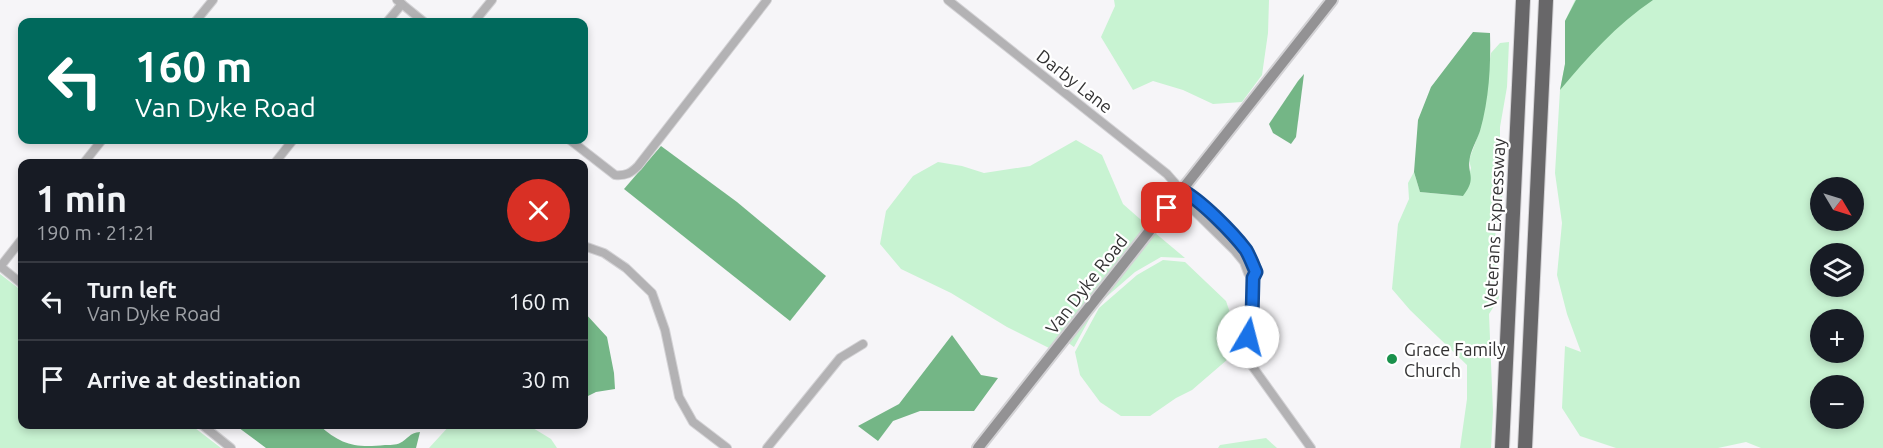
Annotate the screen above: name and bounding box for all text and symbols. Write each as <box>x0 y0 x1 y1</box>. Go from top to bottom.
icon: left <box>36 42 114 120</box>
text: 160 m <box>135 43 252 90</box>
street label: Darby Lane <box>1033 45 1117 117</box>
text: Van Dyke Road <box>135 92 316 122</box>
street label: Veterans Expressway <box>1480 137 1508 308</box>
north arrow <box>1810 177 1864 231</box>
map controls <box>1810 177 1864 429</box>
text: 1 min <box>36 178 127 219</box>
button: close <box>507 179 570 242</box>
pin <box>1141 182 1192 233</box>
icon: arrive <box>1150 191 1183 224</box>
text: 190 m · 21:21 <box>36 221 156 244</box>
street label: Van Dyke Road <box>1041 230 1131 338</box>
button: layers <box>1810 243 1864 297</box>
text: Turn left <box>87 277 177 302</box>
icon: left <box>36 285 69 318</box>
text: 160 m <box>509 289 570 314</box>
text: Van Dyke Road <box>87 302 221 325</box>
position arrow <box>1216 305 1280 369</box>
button: + <box>1810 309 1864 363</box>
place label: Grace Family Church <box>1404 339 1506 380</box>
marker: Grace Family Church <box>1385 352 1399 366</box>
icon: arrive <box>36 363 69 396</box>
text: Arrive at destination <box>87 367 301 392</box>
text: 30 m <box>521 367 570 392</box>
button: − <box>1810 375 1864 429</box>

